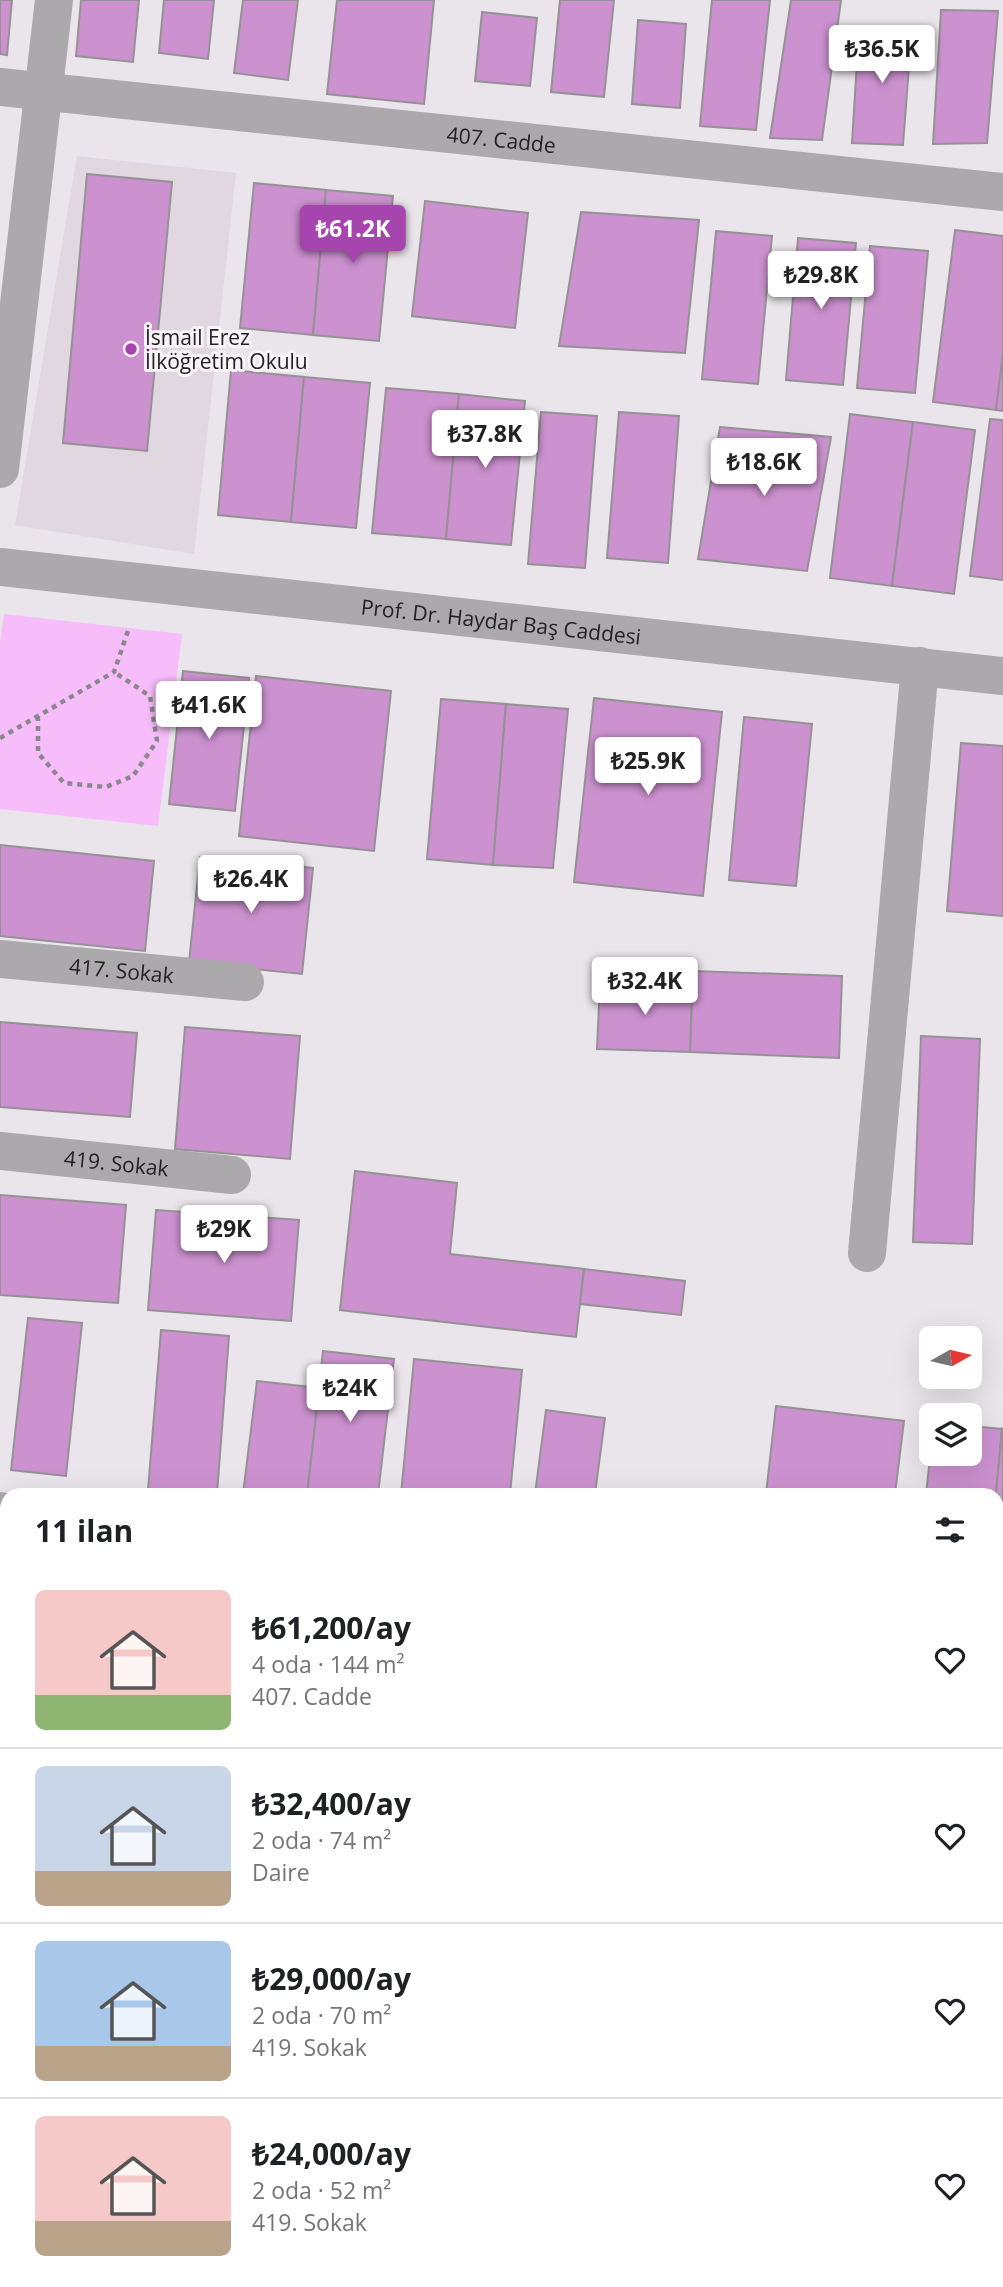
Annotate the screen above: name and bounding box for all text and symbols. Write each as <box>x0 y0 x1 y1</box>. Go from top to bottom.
pin: ₺36.5K <box>825 25 939 85</box>
text: ₺36.5K <box>845 32 919 64</box>
street label: 407. Cadde <box>445 120 557 159</box>
pin: ₺61.2K <box>296 205 410 265</box>
text: ₺61.2K <box>316 212 390 244</box>
pin: ₺29.8K <box>764 252 878 311</box>
text: ₺29.8K <box>784 258 858 290</box>
place label: İsmail Erez İlköğretim Okulu <box>145 323 308 375</box>
marker: İsmail Erez İlköğretim Okulu <box>123 341 139 357</box>
pin: ₺37.8K <box>428 410 542 470</box>
text: ₺37.8K <box>448 417 522 449</box>
pin: ₺18.6K <box>707 438 821 498</box>
text: ₺18.6K <box>727 445 801 477</box>
street label: Prof. Dr. Haydar Baş Caddesi <box>360 592 643 651</box>
pin: ₺41.6K <box>152 682 266 741</box>
text: ₺41.6K <box>172 688 246 720</box>
pin: ₺25.9K <box>591 738 705 797</box>
text: ₺25.9K <box>611 744 685 776</box>
pin: ₺26.4K <box>194 856 308 915</box>
text: ₺26.4K <box>214 862 288 894</box>
street label: 417. Sokak <box>68 952 175 989</box>
pin: ₺32.4K <box>588 958 702 1017</box>
text: ₺32.4K <box>608 964 682 996</box>
street label: 419. Sokak <box>63 1144 170 1182</box>
pin: ₺29K <box>183 1206 265 1265</box>
text: ₺29K <box>197 1212 251 1244</box>
north arrow <box>919 1326 982 1390</box>
map controls <box>919 1326 982 1466</box>
pin: ₺24K <box>309 1364 391 1424</box>
text: ₺24K <box>323 1371 377 1403</box>
button: layers <box>919 1403 982 1466</box>
text: 11 ilan <box>35 1510 133 1551</box>
icon: filters <box>931 1511 969 1549</box>
text: ₺61,200/ay <box>252 1607 411 1648</box>
icon: home <box>91 1618 175 1702</box>
icon: heart <box>931 1641 969 1679</box>
text: 4 oda · 144 m² <box>252 1648 405 1680</box>
text: 407. Cadde <box>252 1680 372 1712</box>
text: ₺32,400/ay <box>252 1783 411 1824</box>
icon: home <box>91 1794 175 1878</box>
icon: heart <box>931 1817 969 1855</box>
text: 2 oda · 74 m² <box>252 1824 391 1856</box>
text: Daire <box>252 1856 310 1888</box>
text: ₺29,000/ay <box>252 1958 411 1999</box>
icon: home <box>91 1969 175 2053</box>
icon: heart <box>931 1992 969 2030</box>
text: 2 oda · 70 m² <box>252 1999 391 2031</box>
text: 419. Sokak <box>252 2031 367 2063</box>
text: ₺24,000/ay <box>252 2133 411 2174</box>
icon: home <box>91 2144 175 2228</box>
icon: heart <box>931 2167 969 2205</box>
text: 2 oda · 52 m² <box>252 2174 391 2206</box>
text: 419. Sokak <box>252 2206 367 2238</box>

